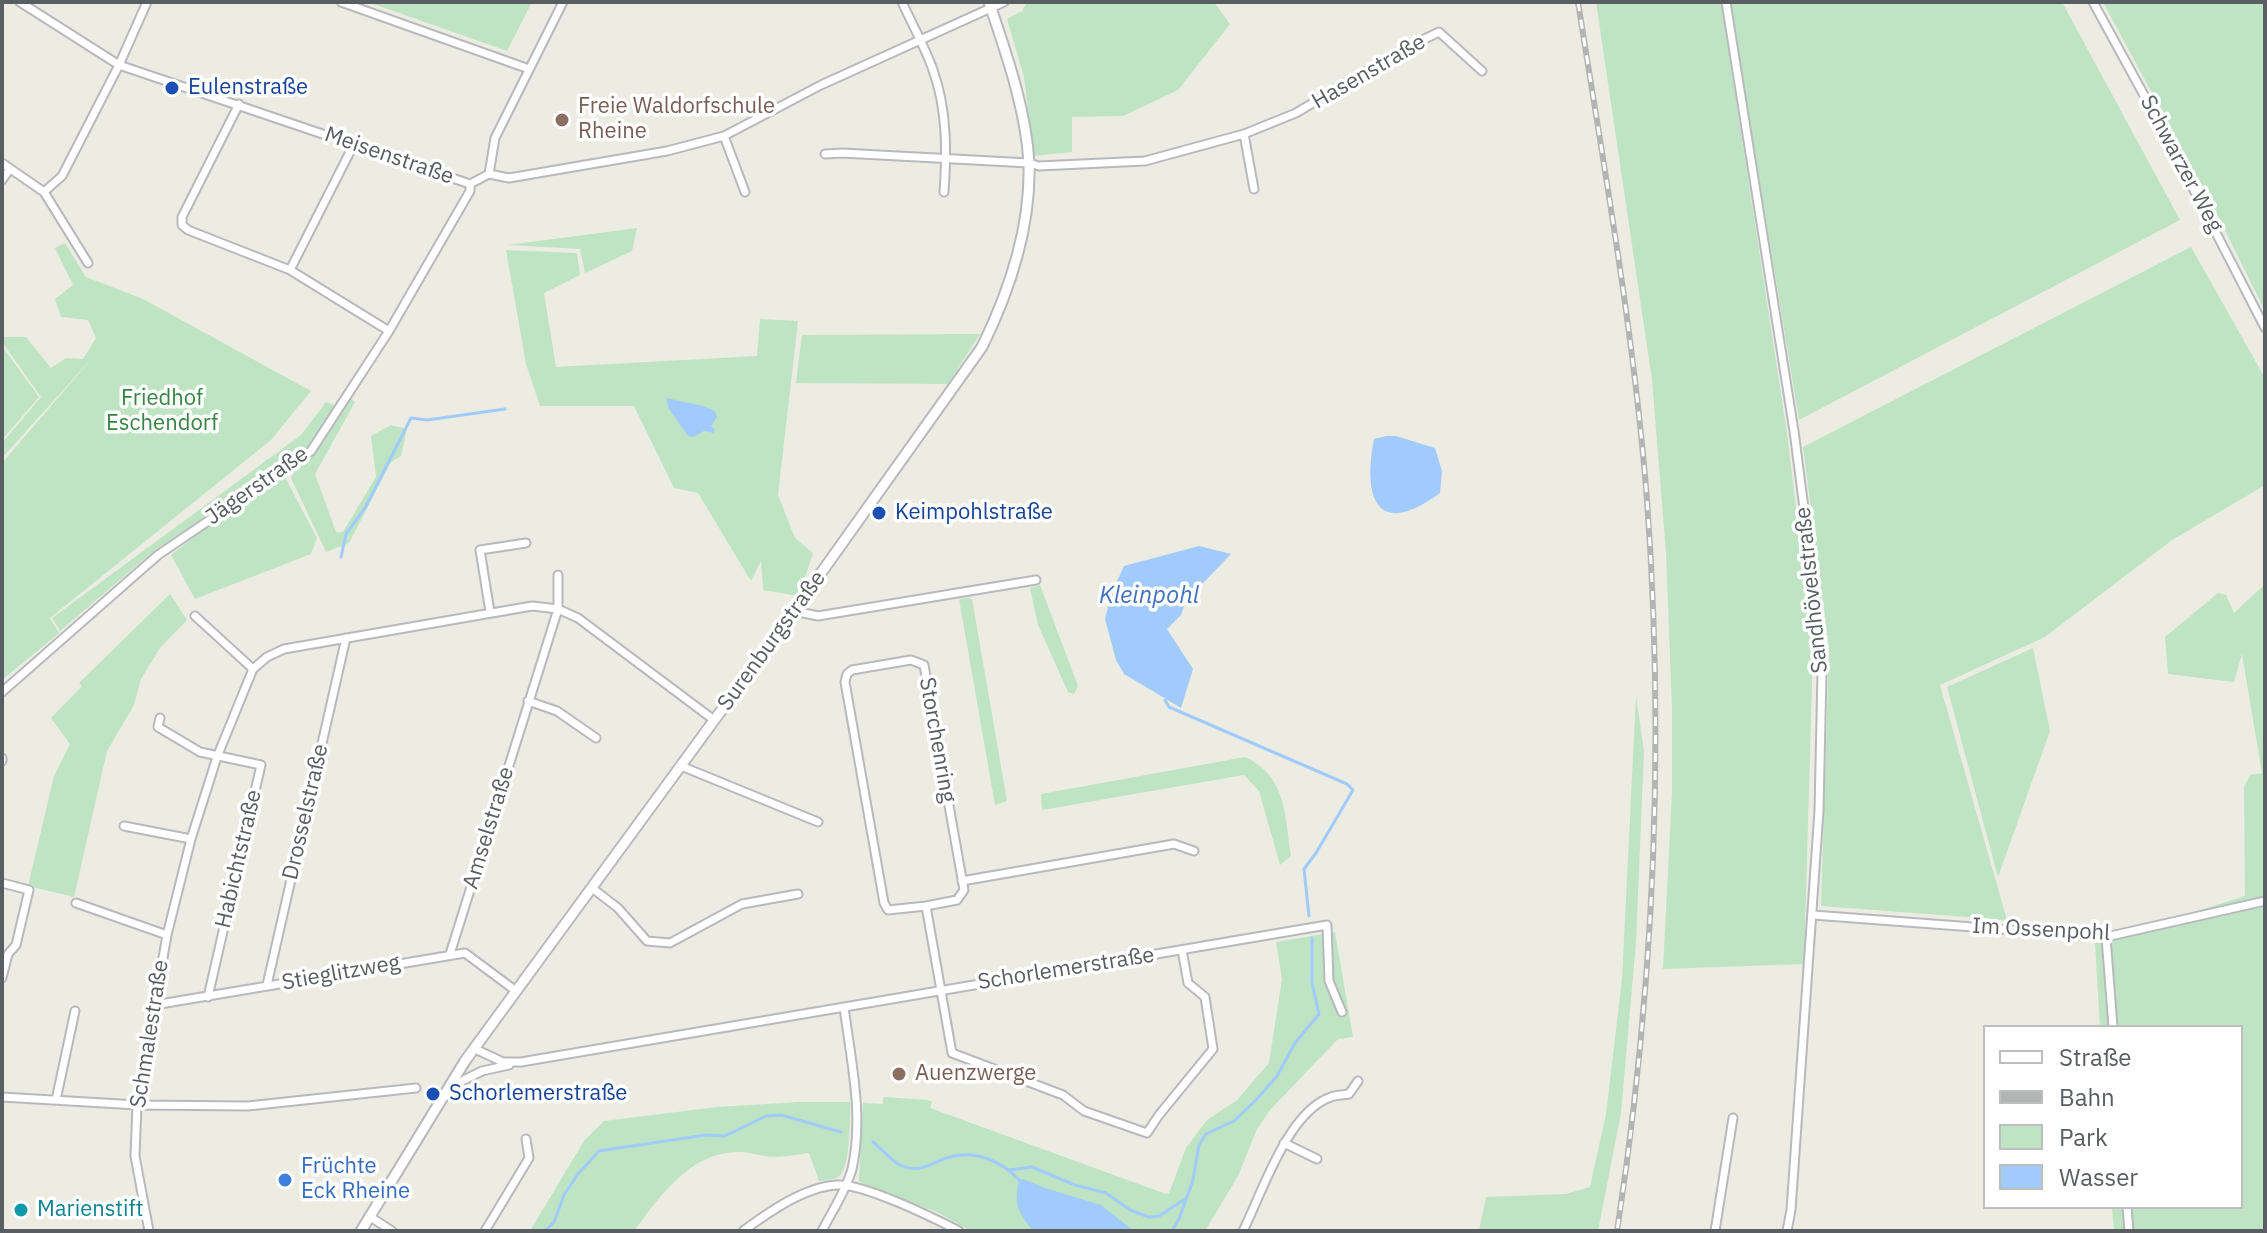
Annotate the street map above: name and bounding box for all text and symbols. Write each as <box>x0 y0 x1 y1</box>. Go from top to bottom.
street label: Hasenstraße <box>1308 29 1430 115</box>
place label: Eulenstraße <box>188 75 308 101</box>
marker: Eulenstraße <box>163 79 181 97</box>
street label: Schwarzer Weg <box>2134 91 2228 237</box>
place label: Freie Waldorfschule Rheine <box>578 94 775 146</box>
marker: Freie Waldorfschule Rheine <box>553 111 571 129</box>
street label: Meisenstraße <box>321 122 457 190</box>
park label: Friedhof Eschendorf <box>106 386 218 438</box>
street label: Jägerstraße <box>201 441 313 531</box>
place label: Keimpohlstraße <box>895 500 1053 526</box>
marker: Keimpohlstraße <box>870 504 888 522</box>
street label: Sandhövelstraße <box>1790 505 1834 675</box>
street label: Surenburgstraße <box>712 566 832 716</box>
water label: Kleinpohl <box>1099 582 1199 610</box>
street label: Storchenring <box>913 675 961 805</box>
street label: Drosselstraße <box>278 742 334 882</box>
street label: Amselstraße <box>458 764 520 892</box>
street label: Habichtstraße <box>210 787 268 931</box>
street label: Im Ossenpohl <box>1971 913 2111 947</box>
street label: Schorlemerstraße <box>976 942 1156 996</box>
street label: Stieglitzweg <box>280 950 402 996</box>
street label: Schmalestraße <box>125 958 175 1110</box>
legend <box>1983 1025 2243 1209</box>
text: Straße <box>2059 1041 2131 1073</box>
place label: Auenzwerge <box>915 1061 1036 1087</box>
marker: Auenzwerge <box>890 1065 908 1083</box>
place label: Schorlemerstraße <box>449 1081 627 1107</box>
text: Bahn <box>2059 1081 2115 1113</box>
marker: Schorlemerstraße <box>424 1085 442 1103</box>
text: Park <box>2059 1121 2108 1153</box>
place label: Früchte Eck Rheine <box>301 1154 410 1206</box>
text: Wasser <box>2059 1161 2138 1193</box>
marker: Früchte Eck Rheine <box>276 1171 294 1189</box>
place label: Marienstift <box>37 1197 143 1223</box>
marker: Marienstift <box>12 1201 30 1219</box>

